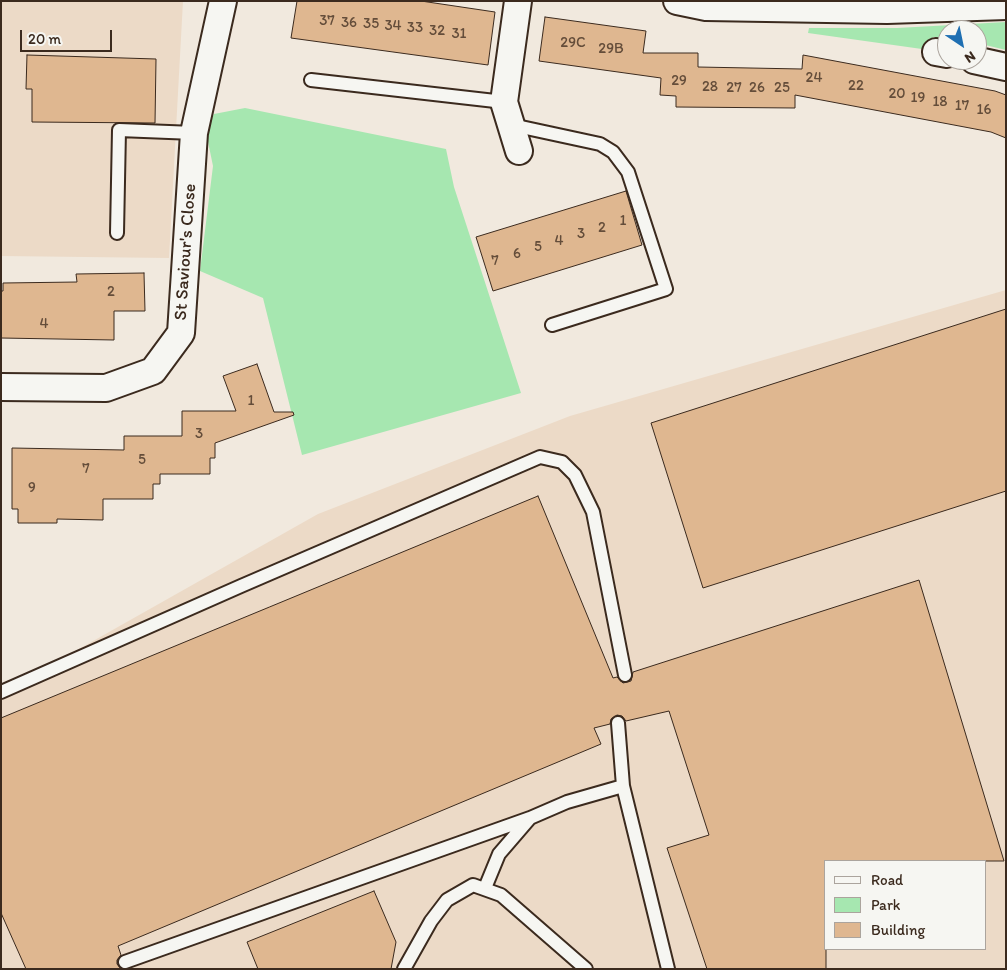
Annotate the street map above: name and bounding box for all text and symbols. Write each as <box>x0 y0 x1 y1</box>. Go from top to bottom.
house number: 37 <box>319 12 335 30</box>
house number: 36 <box>341 14 357 32</box>
house number: 35 <box>363 15 379 33</box>
house number: 34 <box>384 17 402 35</box>
house number: 33 <box>407 19 423 37</box>
scale bar <box>22 20 115 52</box>
north arrow <box>937 20 987 70</box>
house number: 32 <box>429 22 445 40</box>
house number: 31 <box>451 25 467 43</box>
text: 20 m <box>28 30 61 48</box>
house number: 29C <box>560 34 586 52</box>
house number: 29B <box>598 40 624 58</box>
text: N <box>961 47 979 67</box>
house number: 24 <box>806 69 822 87</box>
house number: 29 <box>671 72 687 90</box>
house number: 22 <box>848 77 864 95</box>
house number: 28 <box>702 78 718 96</box>
house number: 27 <box>726 79 742 97</box>
house number: 26 <box>749 79 765 97</box>
house number: 25 <box>774 79 790 97</box>
house number: 20 <box>888 85 906 103</box>
house number: 19 <box>911 89 925 107</box>
house number: 18 <box>932 93 948 111</box>
house number: 17 <box>955 97 969 115</box>
house number: 16 <box>977 101 991 119</box>
street label: St Saviour's Close <box>170 183 202 321</box>
house number: 1 <box>620 212 626 230</box>
house number: 2 <box>598 219 606 237</box>
house number: 3 <box>577 225 585 243</box>
house number: 4 <box>554 232 564 250</box>
house number: 5 <box>534 238 542 256</box>
house number: 6 <box>513 245 521 263</box>
house number: 7 <box>491 252 499 270</box>
house number: 2 <box>107 283 115 301</box>
house number: 4 <box>39 315 49 333</box>
house number: 1 <box>248 392 254 410</box>
house number: 3 <box>195 425 203 443</box>
house number: 5 <box>138 451 146 469</box>
house number: 7 <box>82 460 90 478</box>
house number: 9 <box>28 479 36 497</box>
legend <box>824 860 987 950</box>
text: Road <box>871 871 903 889</box>
text: Park <box>871 896 901 914</box>
text: Building <box>871 921 925 939</box>

